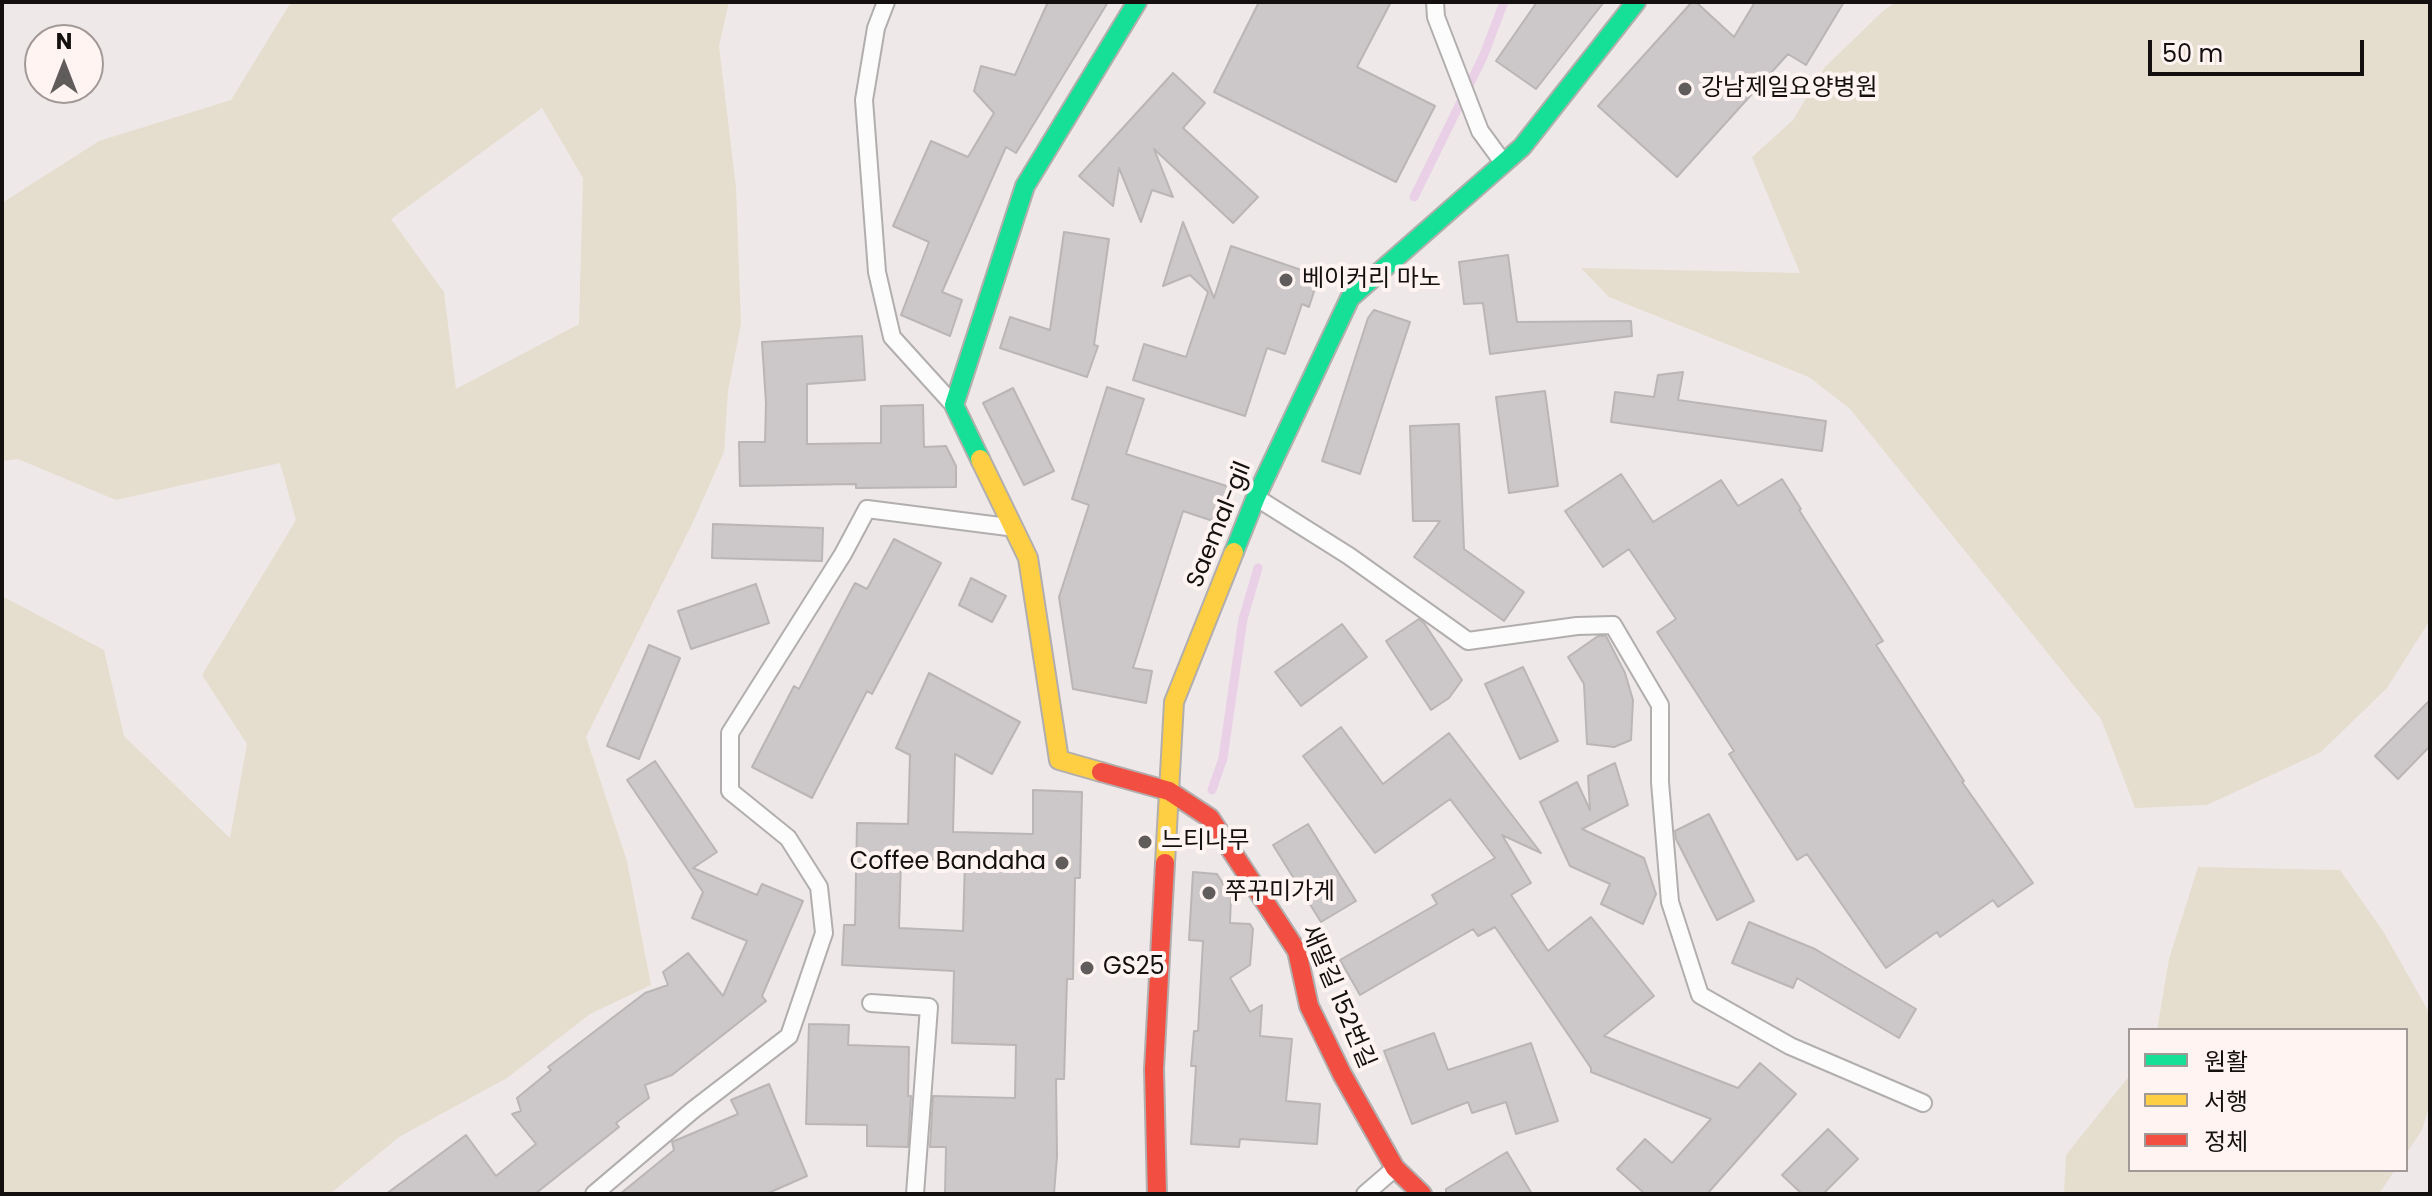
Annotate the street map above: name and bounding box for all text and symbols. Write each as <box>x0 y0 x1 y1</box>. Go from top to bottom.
north arrow <box>24 24 104 104</box>
scale bar <box>2152 24 2368 74</box>
text: N <box>56 26 72 57</box>
text: 50 m <box>2162 37 2223 70</box>
place label: 강남제일요양병원 <box>1701 75 1878 103</box>
marker: 강남제일요양병원 <box>1676 80 1694 98</box>
place label: 베이커리 마노 <box>1302 266 1441 294</box>
marker: 베이커리 마노 <box>1277 271 1295 289</box>
street label: Saemal-gil <box>1182 458 1258 592</box>
place label: 느티나무 <box>1161 828 1249 856</box>
marker: 느티나무 <box>1136 833 1154 851</box>
place label: Coffee Bandaha <box>850 849 1046 877</box>
marker: Coffee Bandaha <box>1053 854 1071 872</box>
place label: 쭈꾸미가게 <box>1225 879 1335 907</box>
marker: 쭈꾸미가게 <box>1200 884 1218 902</box>
street label: 새말길 152번길 <box>1294 921 1380 1073</box>
place label: GS25 <box>1103 954 1165 982</box>
marker: GS25 <box>1078 959 1096 977</box>
legend <box>2128 1028 2408 1172</box>
text: 원활 <box>2204 1045 2248 1078</box>
text: 서행 <box>2204 1085 2248 1118</box>
text: 정체 <box>2204 1125 2248 1158</box>

